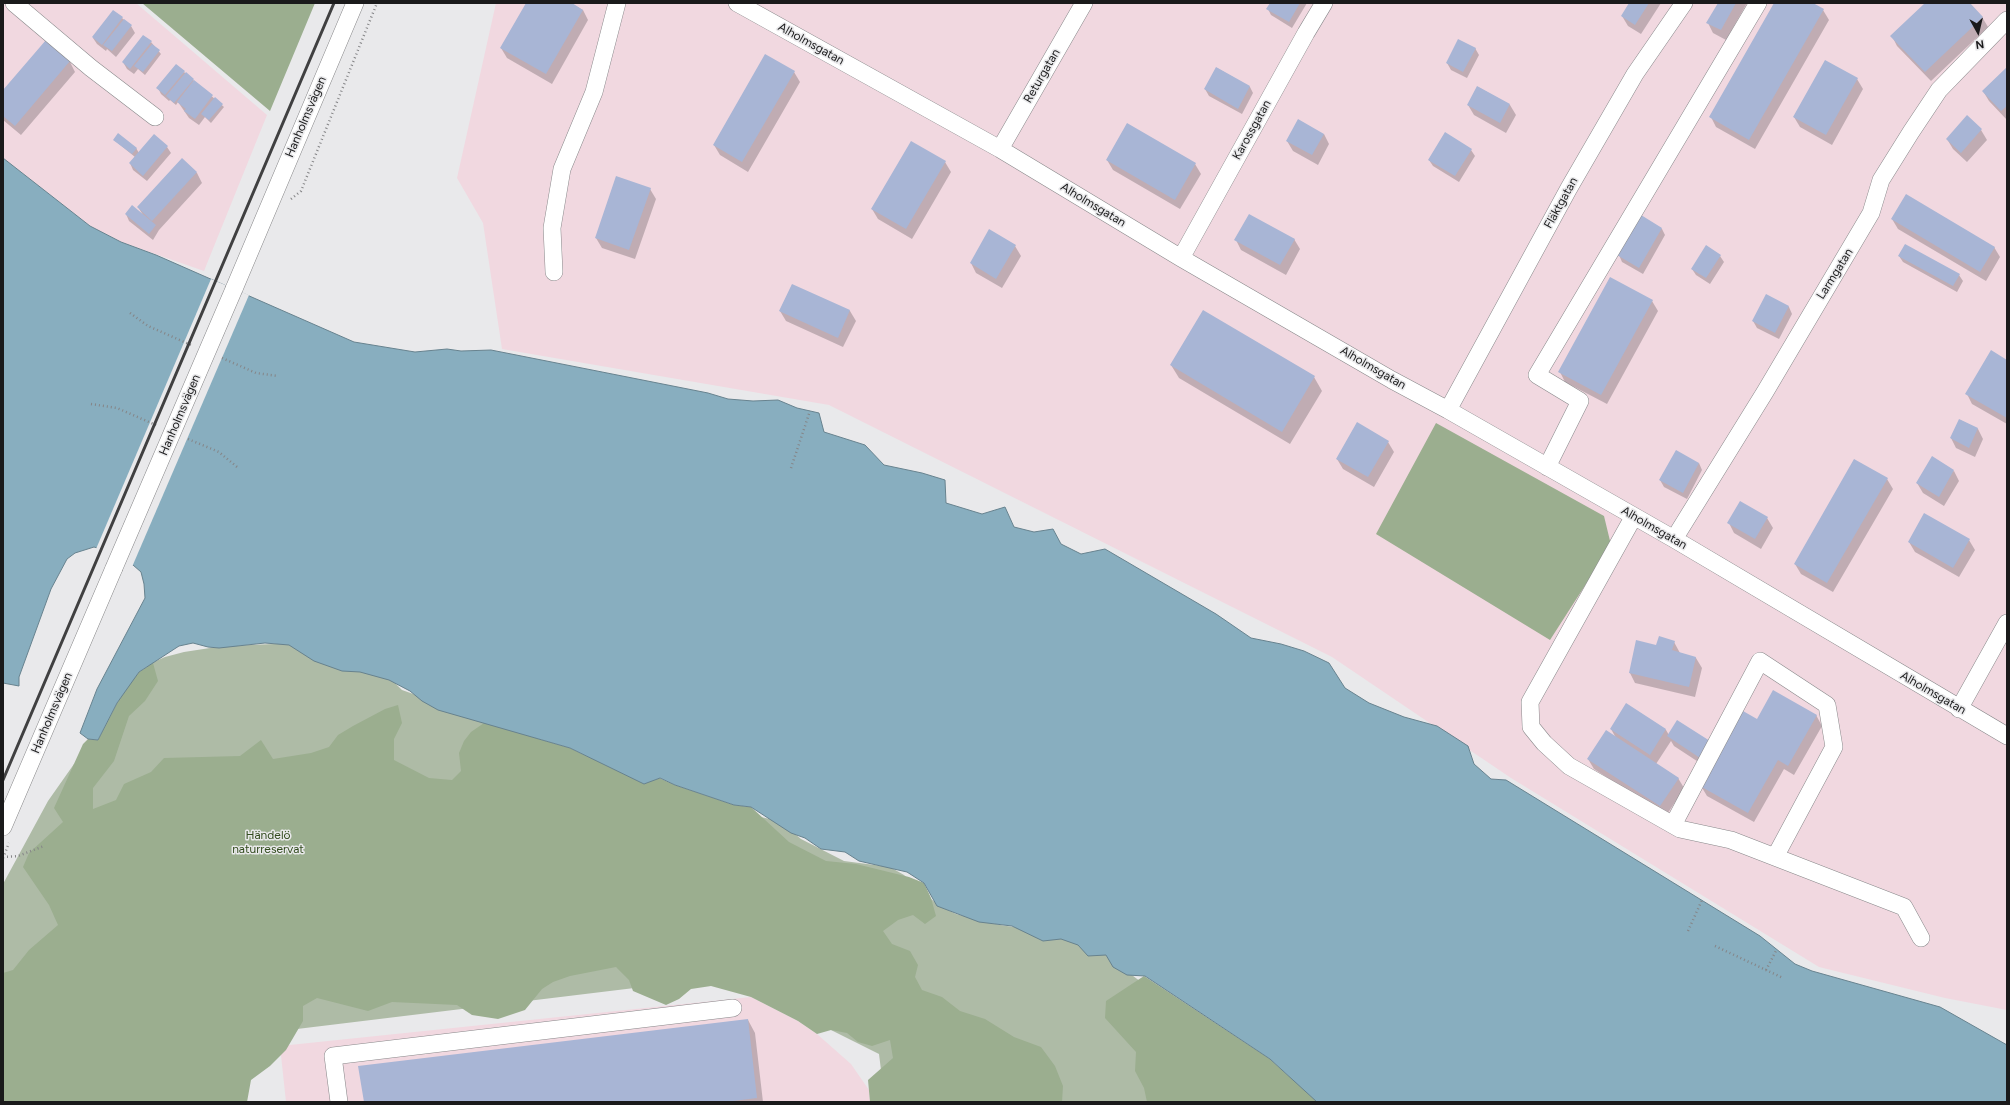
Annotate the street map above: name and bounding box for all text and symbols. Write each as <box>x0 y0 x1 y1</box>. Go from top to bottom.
north arrow <box>1958 12 1998 52</box>
street label: Alholmsgatan <box>775 20 847 68</box>
text: N <box>1975 37 1985 51</box>
street label: Returgatan <box>1021 46 1063 106</box>
street label: Hanholmsvägen <box>282 74 330 160</box>
street label: Karossgatan <box>1230 98 1274 162</box>
street label: Fläktgatan <box>1541 175 1581 231</box>
street label: Alholmsgatan <box>1058 180 1128 230</box>
street label: Larmgatan <box>1814 246 1856 302</box>
street label: Alholmsgatan <box>1338 343 1408 393</box>
street label: Hanholmsvägen <box>156 372 204 458</box>
street label: Alholmsgatan <box>1619 503 1689 553</box>
street label: Alholmsgatan <box>1898 668 1968 718</box>
street label: Hanholmsvägen <box>28 670 76 756</box>
park label: Händelö naturreservat <box>232 828 304 856</box>

